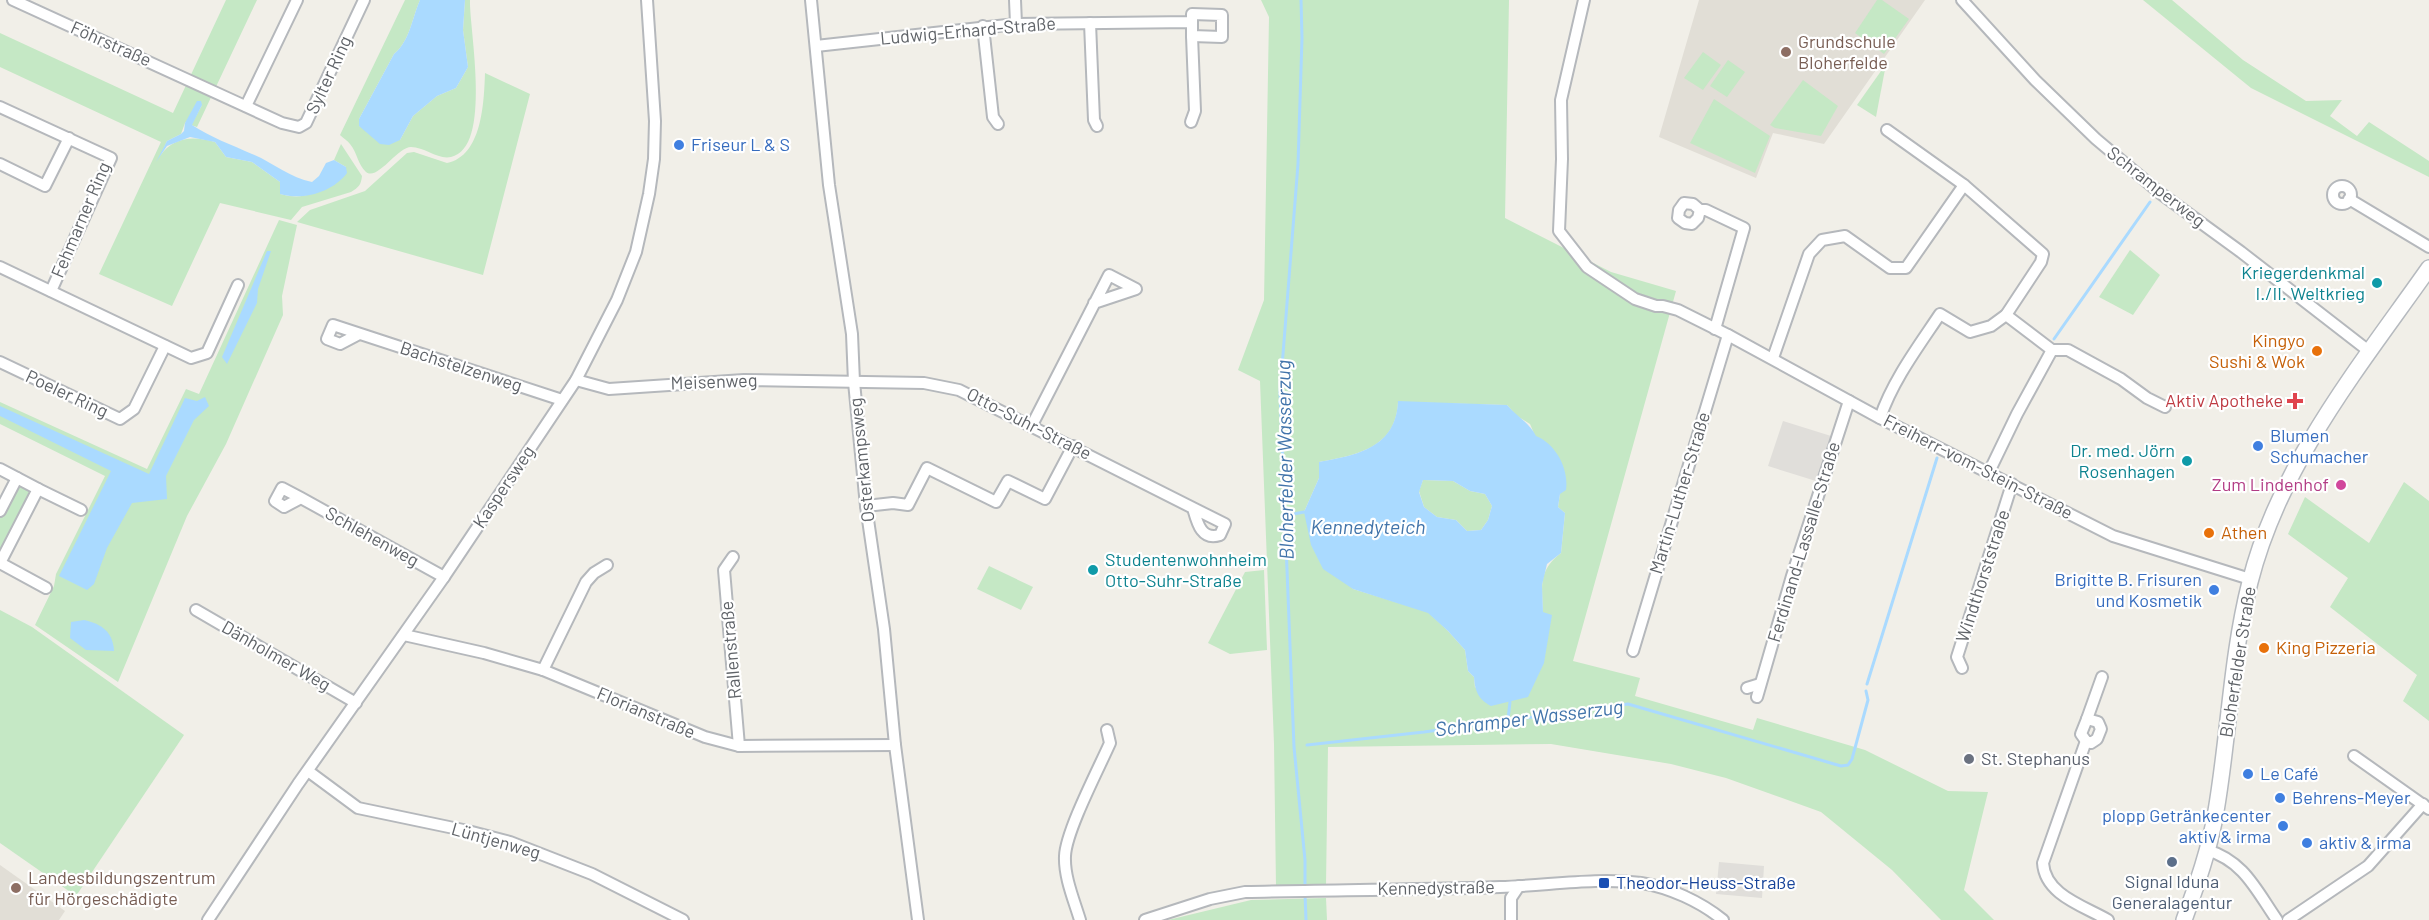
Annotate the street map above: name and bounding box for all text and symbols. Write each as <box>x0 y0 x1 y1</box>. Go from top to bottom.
street label: Ludwig-Erhard-Straße <box>879 11 1057 49</box>
street label: Föhrstraße <box>68 16 155 71</box>
place label: Grundschule Bloherfelde <box>1798 30 1896 73</box>
street label: Sylter Ring <box>300 32 356 117</box>
marker: Grundschule Bloherfelde <box>1779 45 1793 59</box>
place label: Friseur L & S <box>691 133 790 155</box>
marker: Friseur L & S <box>672 138 686 152</box>
street label: Schramperweg <box>2103 141 2210 231</box>
street label: Fehmarner Ring <box>46 158 114 281</box>
place label: Kriegerdenkmal I./II. Weltkrieg <box>2241 261 2365 304</box>
marker: Kriegerdenkmal I./II. Weltkrieg <box>2370 276 2384 290</box>
place label: Kingyo Sushi & Wok <box>2209 329 2305 372</box>
street label: Bachstelzenweg <box>397 336 525 396</box>
marker: Kingyo Sushi & Wok <box>2310 344 2324 358</box>
water label: Bloherfelder Wasserzug <box>1270 360 1298 560</box>
street label: Poeler Ring <box>23 364 112 422</box>
street label: Meisenweg <box>670 368 758 394</box>
street label: Otto-Suhr-Straße <box>964 382 1095 464</box>
place label: Aktiv Apotheke <box>2165 389 2283 411</box>
marker: Aktiv Apotheke <box>2288 394 2302 408</box>
street label: Osterkampsweg <box>844 397 878 523</box>
street label: Martin-Luther-Straße <box>1644 409 1714 576</box>
street label: Freiherr-vom-Stein-Straße <box>1880 409 2077 523</box>
place label: Blumen Schumacher <box>2270 424 2369 467</box>
street label: Ferdinand-Lassalle-Straße <box>1762 439 1844 645</box>
place label: Dr. med. Jörn Rosenhagen <box>2070 439 2175 482</box>
marker: Blumen Schumacher <box>2251 439 2265 453</box>
street label: Kaspersweg <box>468 441 539 532</box>
marker: Dr. med. Jörn Rosenhagen <box>2180 454 2194 468</box>
place label: Zum Lindenhof <box>2212 473 2329 495</box>
marker: Zum Lindenhof <box>2334 478 2348 492</box>
street label: Schlehenweg <box>322 501 423 571</box>
street label: Windthorststraße <box>1950 507 2014 645</box>
water label: Kennedyteich <box>1310 514 1426 538</box>
place label: Athen <box>2221 521 2267 543</box>
marker: Athen <box>2202 526 2216 540</box>
place label: Studentenwohnheim Otto-Suhr-Straße <box>1105 548 1267 591</box>
marker: Studentenwohnheim Otto-Suhr-Straße <box>1086 563 1100 577</box>
place label: Brigitte B. Frisuren und Kosmetik <box>2054 568 2202 611</box>
marker: Brigitte B. Frisuren und Kosmetik <box>2207 583 2221 597</box>
street label: Bloherfelder Straße <box>2214 585 2260 739</box>
street label: Rallenstraße <box>715 600 745 700</box>
street label: Dänholmer Weg <box>218 615 335 695</box>
place label: King Pizzeria <box>2276 636 2376 658</box>
marker: King Pizzeria <box>2257 641 2271 655</box>
street label: Florianstraße <box>594 681 699 743</box>
water label: Schramper Wasserzug <box>1434 694 1624 740</box>
place label: St. Stephanus <box>1981 747 2090 769</box>
marker: St. Stephanus <box>1962 752 1976 766</box>
place label: Le Café <box>2260 762 2319 784</box>
marker: Le Café <box>2241 767 2255 781</box>
place label: Behrens-Meyer <box>2292 786 2411 808</box>
marker: Behrens-Meyer <box>2273 791 2287 805</box>
place label: plopp Getränkecenter aktiv & irma <box>2102 804 2271 847</box>
street label: Lüntjenweg <box>449 817 543 863</box>
marker: plopp Getränkecenter aktiv & irma <box>2276 819 2290 833</box>
place label: aktiv & irma <box>2319 831 2411 853</box>
marker: aktiv & irma <box>2300 836 2314 850</box>
marker: Signal Iduna Generalagentur <box>2165 855 2179 869</box>
place label: Landesbildungszentrum für Hörgeschädigte <box>28 866 216 909</box>
place label: Signal Iduna Generalagentur <box>2112 870 2233 913</box>
place label: Theodor-Heuss-Straße <box>1616 871 1796 893</box>
street label: Kennedystraße <box>1377 875 1495 899</box>
marker: Theodor-Heuss-Straße <box>1597 876 1611 890</box>
marker: Landesbildungszentrum für Hörgeschädigte <box>9 881 23 895</box>

